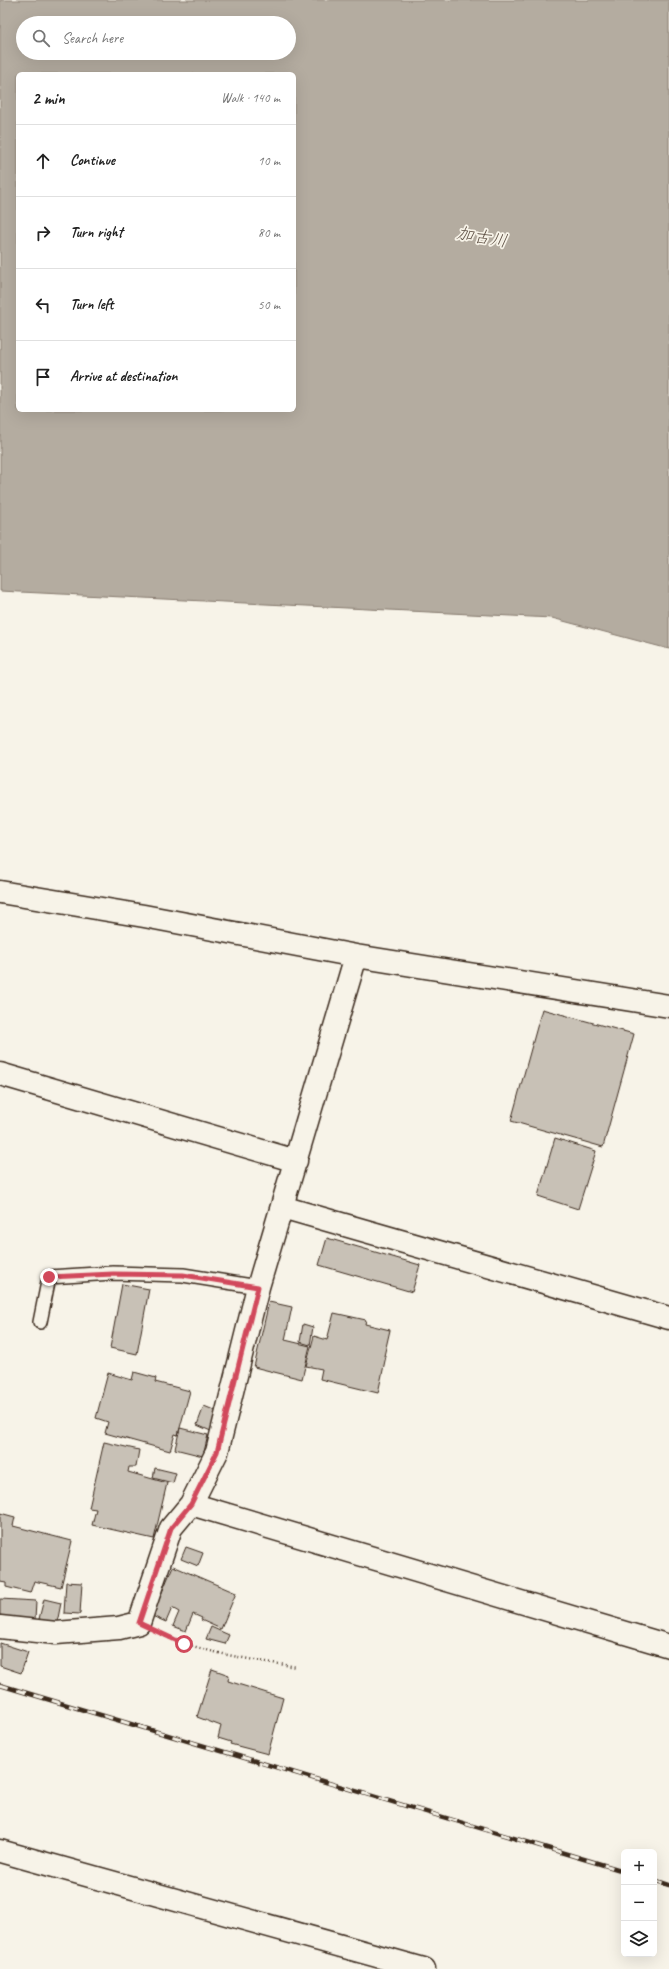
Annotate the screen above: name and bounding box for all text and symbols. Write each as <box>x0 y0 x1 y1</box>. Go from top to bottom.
search box <box>16 16 296 60</box>
icon: search <box>30 27 52 49</box>
text: Search here <box>62 29 123 48</box>
text: 2 min <box>32 88 65 109</box>
text: Walk · 140 m <box>221 90 280 106</box>
icon: ahead <box>32 150 54 172</box>
text: Continue <box>70 151 115 170</box>
text: 10 m <box>258 153 280 169</box>
icon: right <box>32 222 54 244</box>
water label: 加古川 <box>455 222 509 252</box>
text: Turn right <box>70 223 123 242</box>
text: 80 m <box>258 225 280 241</box>
icon: left <box>32 294 54 316</box>
text: Turn left <box>70 295 113 314</box>
text: 50 m <box>258 297 280 313</box>
icon: arrive <box>32 366 54 388</box>
text: Arrive at destination <box>70 367 177 386</box>
route end <box>40 1268 58 1286</box>
route start <box>175 1635 193 1653</box>
map controls <box>621 1849 657 1957</box>
button: + <box>621 1849 657 1885</box>
button: − <box>621 1885 657 1921</box>
button: layers <box>621 1921 657 1957</box>

